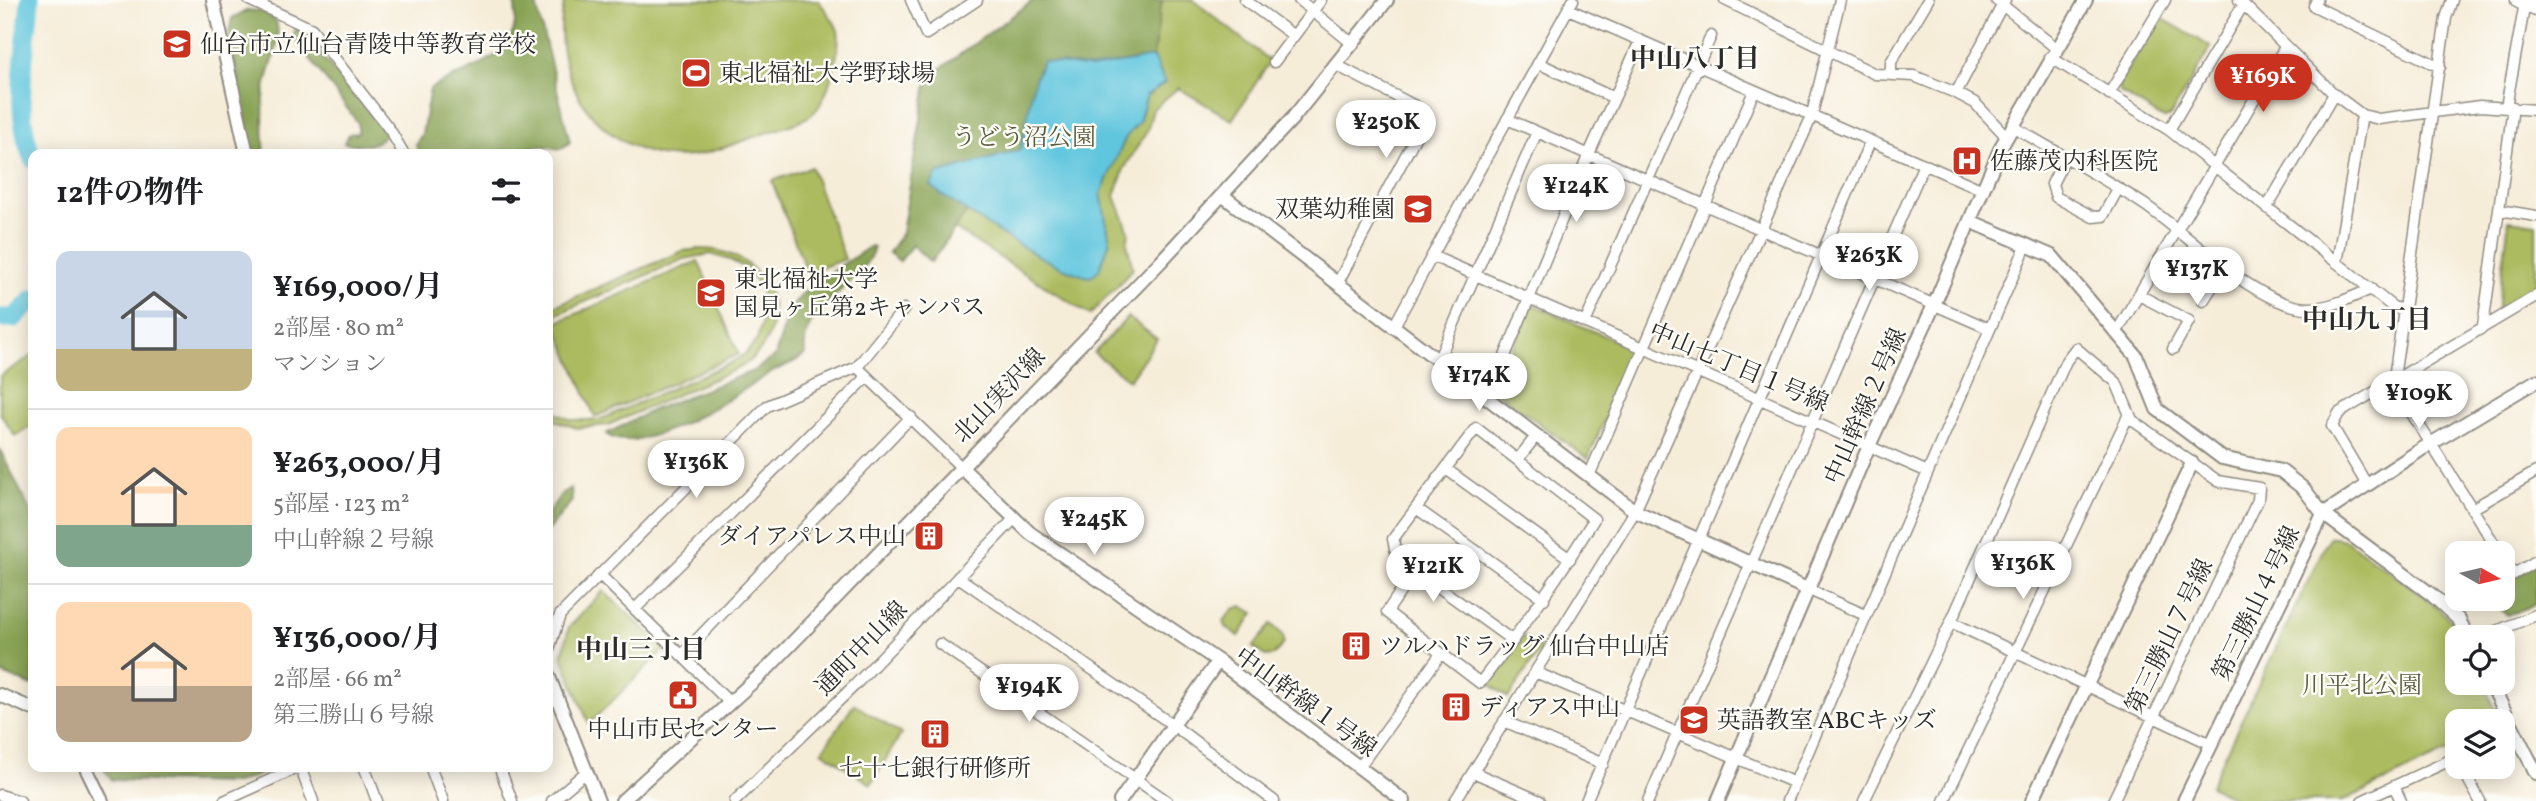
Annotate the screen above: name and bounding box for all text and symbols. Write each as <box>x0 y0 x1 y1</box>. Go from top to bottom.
school or university icon: 仙台市立仙台青陵中等教育学校 <box>160 27 194 61</box>
place label: 仙台市立仙台青陵中等教育学校 <box>200 29 536 63</box>
district label: 中山八丁目 <box>1630 42 1760 78</box>
pin: ¥169K <box>2214 54 2312 114</box>
sports icon: 東北福祉大学野球場 <box>679 56 713 90</box>
place label: 東北福祉大学野球場 <box>719 58 935 92</box>
text: ¥169K <box>2230 61 2296 93</box>
pin: ¥250K <box>1337 100 1435 160</box>
text: ¥250K <box>1352 107 1420 139</box>
park label: うどう沼公園 <box>952 122 1096 156</box>
hospital icon: 佐藤茂内科医院 <box>1950 144 1984 178</box>
place label: 佐藤茂内科医院 <box>1990 146 2158 180</box>
pin: ¥124K <box>1527 164 1625 224</box>
text: ¥124K <box>1543 171 1609 203</box>
icon: filters <box>487 172 525 210</box>
text: 12件の物件 <box>56 173 204 215</box>
school or university icon: 双葉幼稚園 <box>1401 192 1435 226</box>
place label: 双葉幼稚園 <box>1275 194 1395 228</box>
pin: ¥263K <box>1820 233 1918 293</box>
text: ¥263K <box>1835 240 1903 272</box>
pin: ¥137K <box>2148 247 2246 307</box>
text: ¥137K <box>2165 254 2229 286</box>
place label: 東北福祉大学 国見ヶ丘第2キャンパス <box>734 264 985 326</box>
text: ¥169,000/月 <box>273 267 443 309</box>
school or university icon: 東北福祉大学 国見ヶ丘第2キャンパス <box>694 276 728 310</box>
icon: home <box>112 279 196 363</box>
district label: 中山九丁目 <box>2302 303 2432 339</box>
text: 2部屋 · 80 m² <box>273 313 404 345</box>
street label: 中山七丁目１号線 <box>1643 316 1833 422</box>
street label: 中山幹線２号線 <box>1817 323 1917 490</box>
street label: 北山実沢線 <box>947 341 1054 451</box>
text: マンション <box>273 349 387 381</box>
pin: ¥174K <box>1430 354 1528 413</box>
text: ¥174K <box>1447 360 1511 392</box>
pin: ¥109K <box>2370 372 2468 431</box>
text: ¥109K <box>2385 378 2453 410</box>
pin: ¥136K <box>647 440 745 500</box>
text: ¥263,000/月 <box>273 443 445 485</box>
text: ¥136K <box>664 447 728 479</box>
icon: home <box>112 455 196 539</box>
text: 5部屋 · 123 m² <box>273 489 410 521</box>
pin: ¥245K <box>1045 498 1143 557</box>
text: ¥245K <box>1060 504 1128 536</box>
building icon: ダイアパレス中山 <box>912 519 946 553</box>
place label: ダイアパレス中山 <box>718 521 906 555</box>
street label: 第三勝山４号線 <box>2206 521 2310 687</box>
text: 中山幹線２号線 <box>273 525 434 557</box>
north arrow <box>2445 541 2515 611</box>
map controls <box>2445 541 2515 779</box>
pin: ¥136K <box>1974 542 2072 601</box>
pin: ¥121K <box>1384 544 1482 604</box>
text: ¥136K <box>1991 548 2055 580</box>
text: ¥121K <box>1402 551 1464 583</box>
street label: 第三勝山７号線 <box>2119 554 2223 720</box>
street label: 通町中山線 <box>809 594 916 704</box>
text: ¥136,000/月 <box>273 618 442 660</box>
button: locate <box>2445 625 2515 695</box>
building icon: ツルハドラッグ 仙台中山店 <box>1339 629 1373 663</box>
icon: home <box>112 630 196 714</box>
place label: ツルハドラッグ 仙台中山店 <box>1379 631 1669 665</box>
district label: 中山三丁目 <box>576 633 706 669</box>
street label: 中山幹線１号線 <box>1227 640 1383 767</box>
text: 2部屋 · 66 m² <box>273 664 402 696</box>
pin: ¥194K <box>980 664 1078 724</box>
park label: 川平北公園 <box>2302 670 2422 704</box>
text: ¥194K <box>996 671 1062 703</box>
public building icon: 中山市民センター <box>666 678 700 712</box>
building icon: ディアス中山 <box>1439 690 1473 724</box>
place label: ディアス中山 <box>1479 692 1620 726</box>
text: 第三勝山６号線 <box>273 700 434 732</box>
school or university icon: 英語教室 ABCキッズ <box>1677 703 1711 737</box>
place label: 英語教室 ABCキッズ <box>1717 705 1937 739</box>
button: layers <box>2445 709 2515 779</box>
place label: 中山市民センター <box>587 714 779 748</box>
building icon: 七十七銀行研修所 <box>918 717 952 751</box>
place label: 七十七銀行研修所 <box>839 753 1031 787</box>

